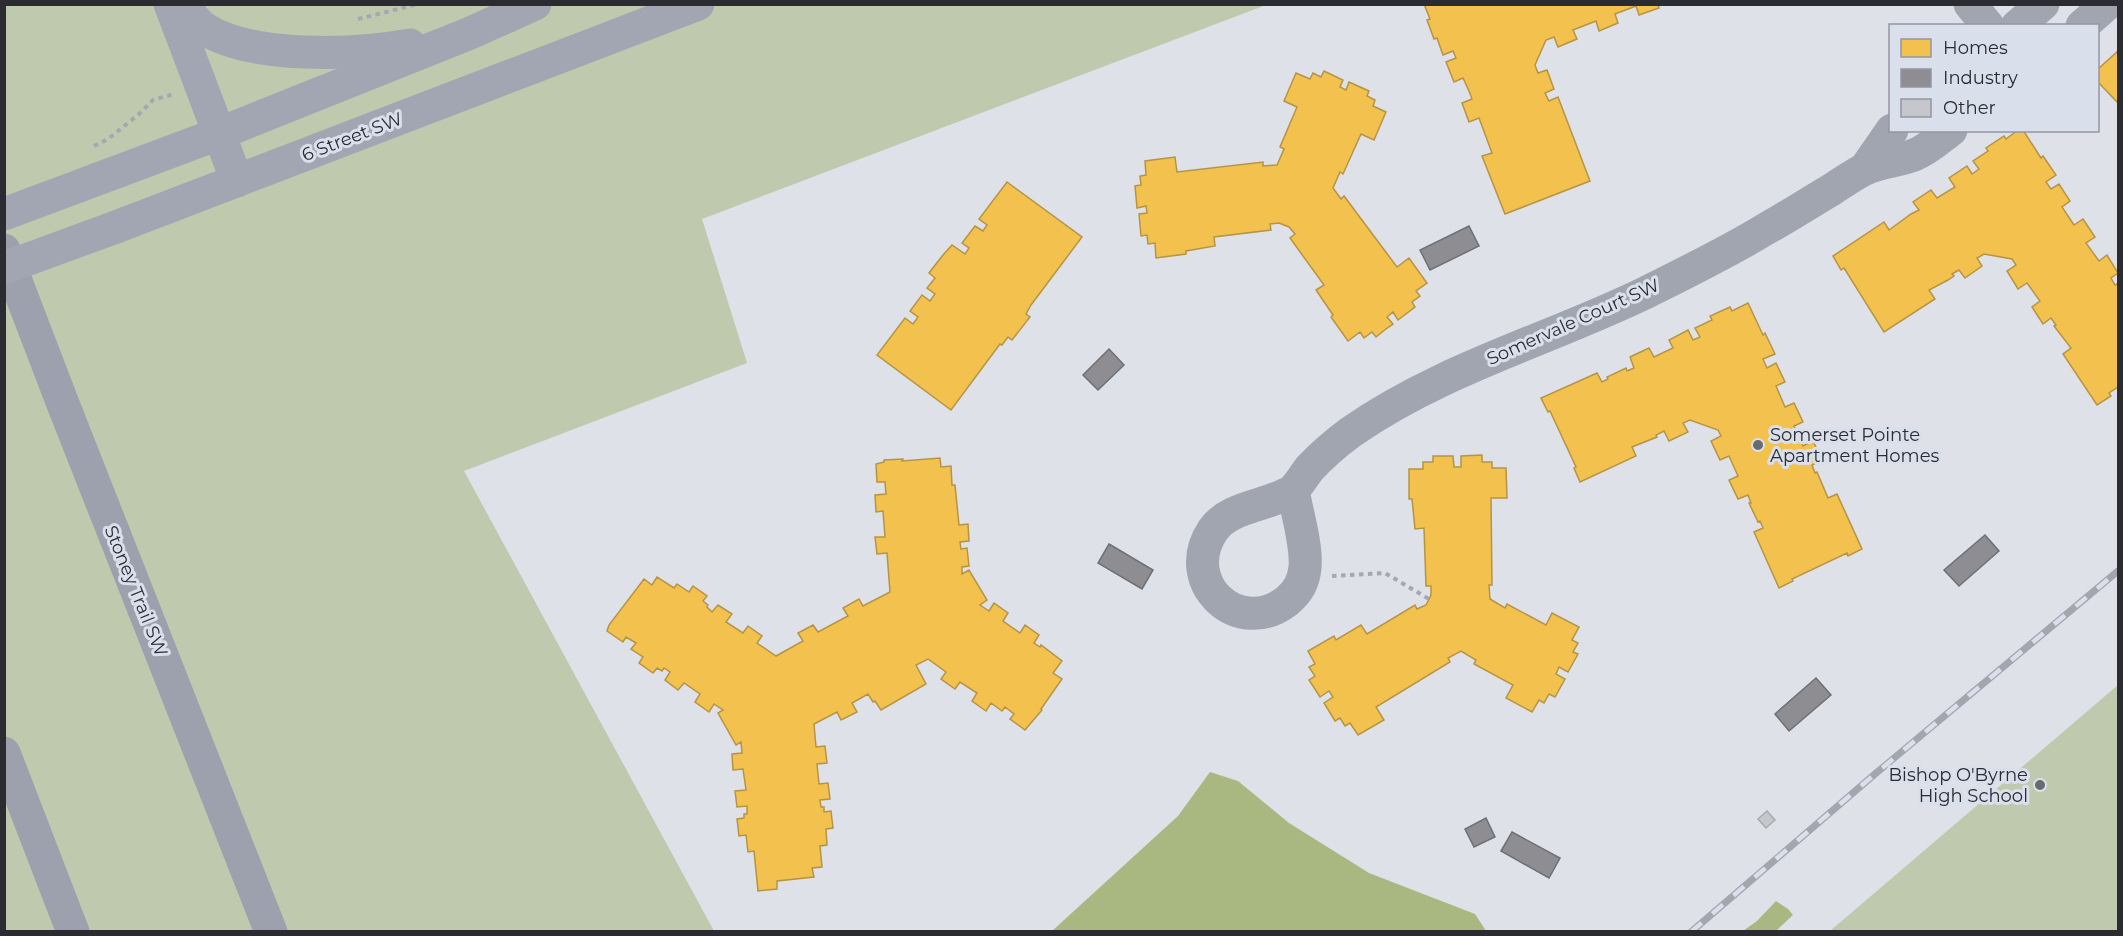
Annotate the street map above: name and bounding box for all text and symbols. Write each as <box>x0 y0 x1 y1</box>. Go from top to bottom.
legend <box>1889 24 2099 132</box>
text: Homes <box>1943 37 2008 59</box>
text: Industry <box>1943 67 2018 89</box>
text: Other <box>1943 97 1996 119</box>
street label: 6 Street SW <box>299 108 405 166</box>
street label: Somervale Court SW <box>1483 274 1663 370</box>
place label: Somerset Pointe Apartment Homes <box>1770 424 1940 467</box>
marker: Somerset Pointe Apartment Homes <box>1751 438 1765 452</box>
street label: Stoney Trail SW <box>100 522 172 660</box>
place label: Bishop O'Byrne High School <box>1889 764 2028 807</box>
marker: Bishop O'Byrne High School <box>2033 778 2047 792</box>

